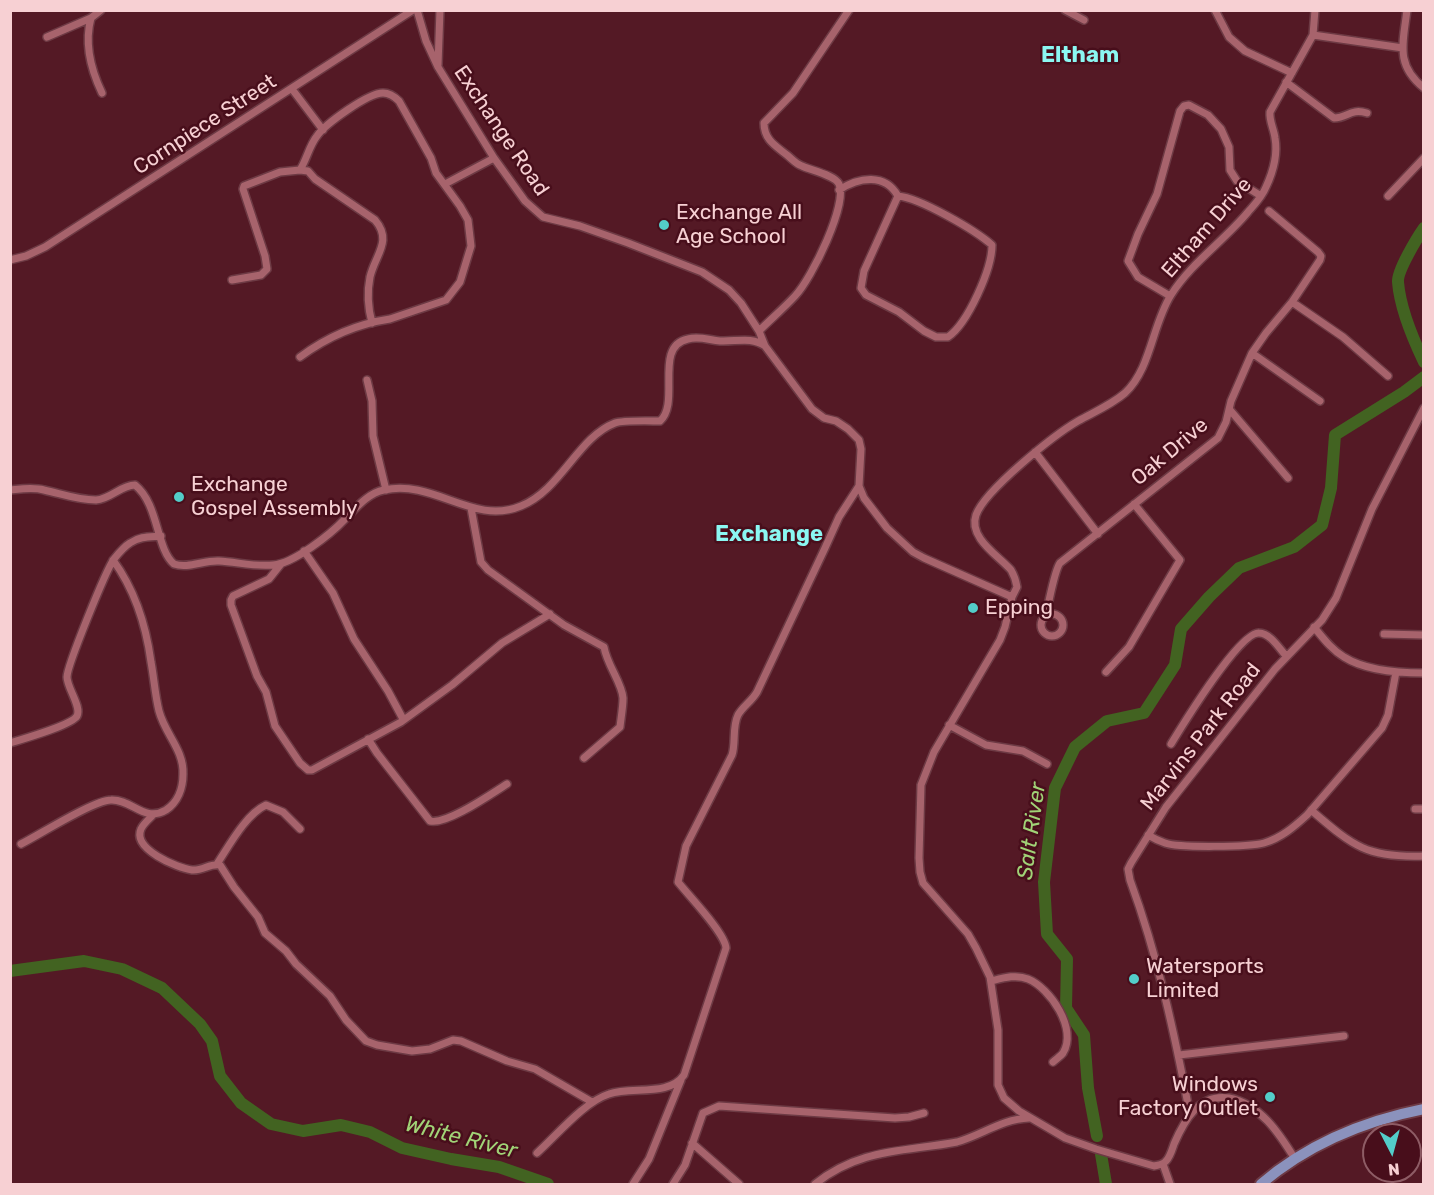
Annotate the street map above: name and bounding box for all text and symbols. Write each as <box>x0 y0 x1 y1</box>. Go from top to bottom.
district label: Eltham <box>1041 43 1119 69</box>
street label: Exchange Road <box>448 61 554 201</box>
street label: Cornpiece Street <box>129 69 281 181</box>
street label: Eltham Drive <box>1157 173 1257 283</box>
place label: Exchange All Age School <box>676 200 802 250</box>
marker: Exchange All Age School <box>657 218 671 232</box>
street label: Oak Drive <box>1127 413 1213 491</box>
place label: Exchange Gospel Assembly <box>191 472 358 522</box>
marker: Exchange Gospel Assembly <box>172 490 186 504</box>
district label: Exchange <box>715 522 823 548</box>
place label: Epping <box>985 595 1053 621</box>
marker: Epping <box>966 601 980 615</box>
street label: Marvins Park Road <box>1136 658 1266 816</box>
water label: Salt River <box>1012 781 1052 881</box>
place label: Watersports Limited <box>1146 954 1264 1004</box>
marker: Watersports Limited <box>1127 972 1141 986</box>
place label: Windows Factory Outlet <box>1118 1072 1258 1122</box>
marker: Windows Factory Outlet <box>1263 1090 1277 1104</box>
water label: White River <box>402 1111 520 1165</box>
north arrow <box>1362 1123 1422 1183</box>
text: N <box>1387 1159 1400 1179</box>

